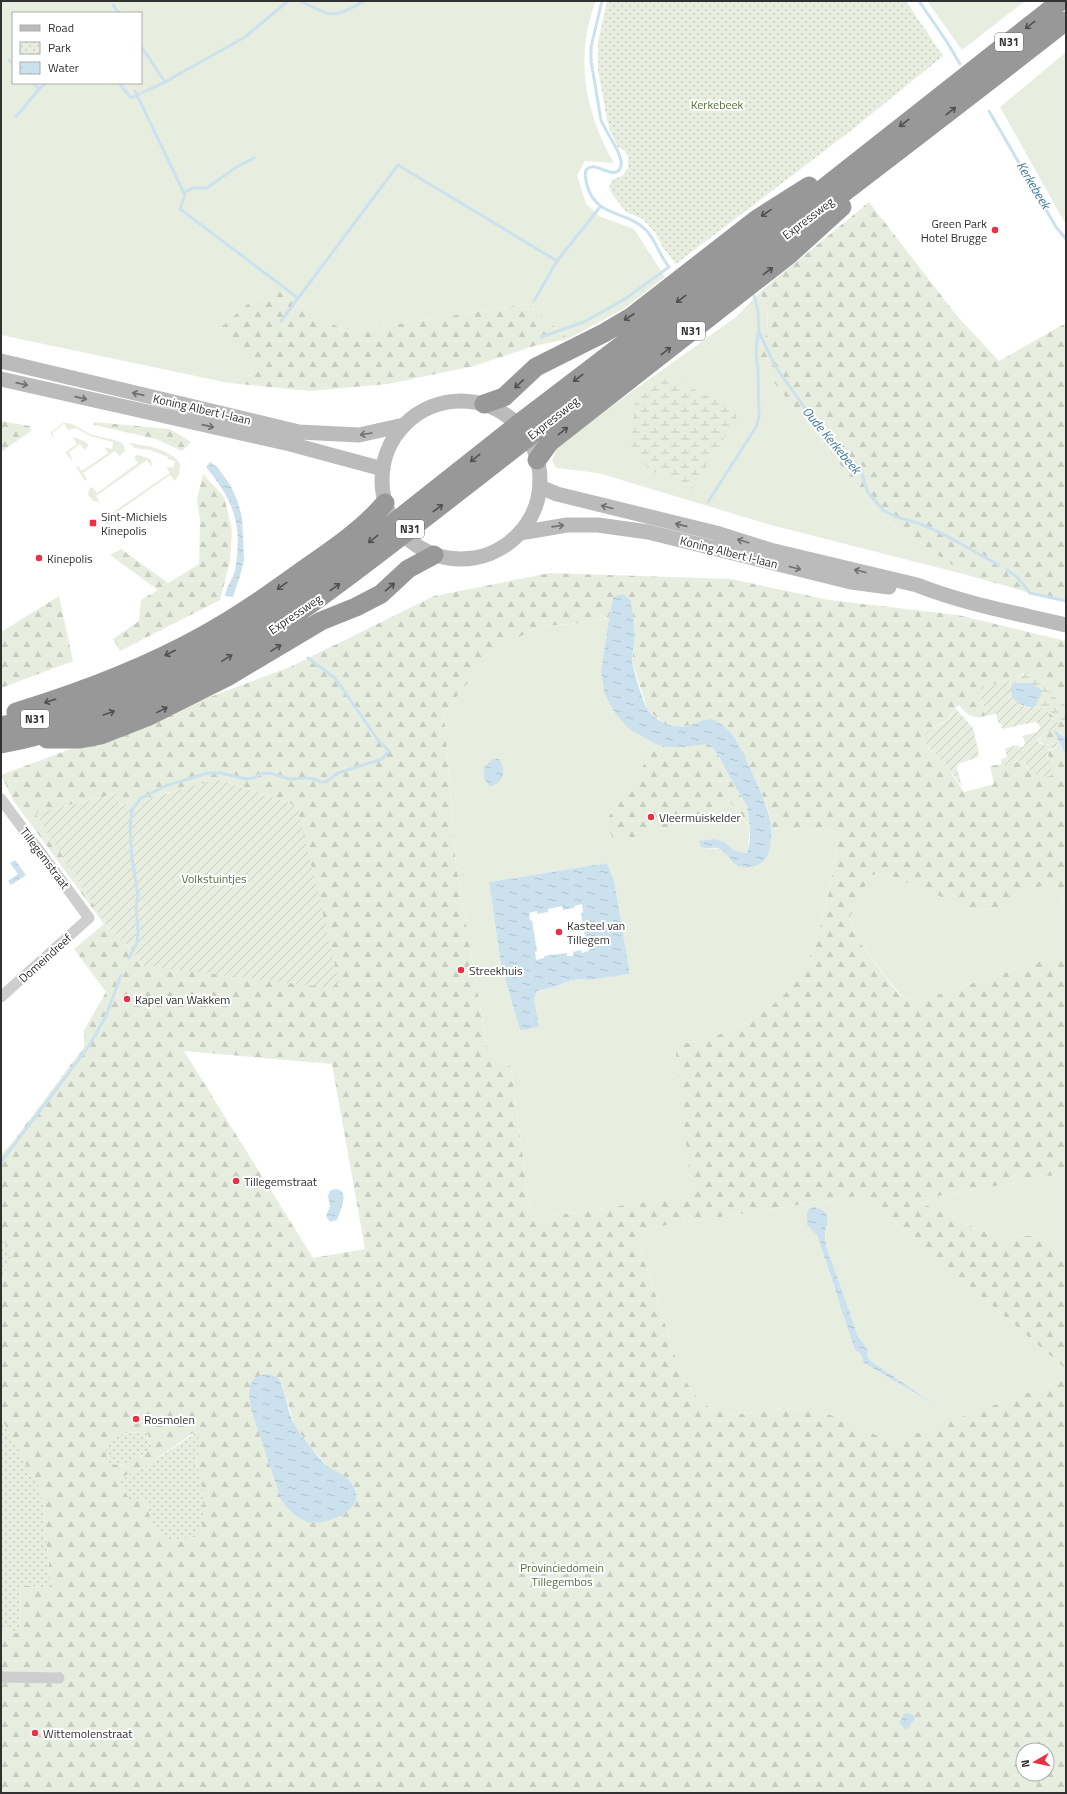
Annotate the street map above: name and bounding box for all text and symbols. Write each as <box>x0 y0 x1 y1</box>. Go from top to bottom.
legend <box>12 12 142 84</box>
text: Road <box>48 18 74 37</box>
one-way arrow <box>1024 21 1035 29</box>
road number: N31 <box>995 33 1023 51</box>
text: Park <box>48 38 71 57</box>
text: Water <box>48 58 79 77</box>
park label: Kerkebeek <box>691 95 744 114</box>
one-way arrow <box>946 106 957 115</box>
one-way arrow <box>899 119 910 127</box>
water label: Kerkebeek <box>1012 157 1057 215</box>
street label: Expressweg <box>778 192 838 244</box>
one-way arrow <box>761 209 772 217</box>
place label: Green Park Hotel Brugge <box>921 214 987 247</box>
marker: Green Park Hotel Brugge <box>990 225 1000 235</box>
one-way arrow <box>763 267 774 275</box>
one-way arrow <box>676 295 687 304</box>
one-way arrow <box>624 313 635 321</box>
road number: N31 <box>677 322 705 340</box>
one-way arrow <box>660 347 671 355</box>
one-way arrow <box>572 374 583 383</box>
one-way arrow <box>514 379 524 389</box>
one-way arrow <box>15 381 28 389</box>
street label: Koning Albert I-laan <box>151 388 253 430</box>
one-way arrow <box>132 390 145 397</box>
street label: Expressweg <box>523 392 583 444</box>
one-way arrow <box>74 394 87 402</box>
water label: Oude Kerkebeek <box>798 402 868 480</box>
one-way arrow <box>201 422 214 430</box>
one-way arrow <box>558 427 569 435</box>
one-way arrow <box>360 430 373 438</box>
one-way arrow <box>470 454 481 462</box>
one-way arrow <box>433 503 444 512</box>
one-way arrow <box>601 503 614 510</box>
place label: Sint-Michiels Kinepolis <box>101 507 168 540</box>
marker: Sint-Michiels Kinepolis <box>88 518 98 528</box>
road number: N31 <box>396 520 424 538</box>
one-way arrow <box>674 520 687 528</box>
one-way arrow <box>551 522 564 530</box>
street label: Koning Albert I-laan <box>678 531 780 573</box>
one-way arrow <box>368 534 379 543</box>
one-way arrow <box>736 537 749 544</box>
place label: Kinepolis <box>47 549 93 568</box>
marker: Kinepolis <box>34 553 44 563</box>
one-way arrow <box>788 565 801 573</box>
one-way arrow <box>854 567 867 575</box>
one-way arrow <box>276 582 287 590</box>
one-way arrow <box>329 582 340 591</box>
one-way arrow <box>385 583 395 592</box>
street label: Expressweg <box>264 589 326 639</box>
one-way arrow <box>270 644 282 652</box>
one-way arrow <box>164 650 176 657</box>
one-way arrow <box>221 654 232 663</box>
one-way arrow <box>43 698 56 705</box>
one-way arrow <box>155 706 167 713</box>
one-way arrow <box>102 708 114 716</box>
road number: N31 <box>21 710 49 728</box>
place label: Vleermuiskelder <box>659 808 741 827</box>
marker: Vleermuiskelder <box>646 812 656 822</box>
street label: Tillegemstraat <box>15 823 75 893</box>
park label: Volkstuintjes <box>181 869 247 888</box>
place label: Kasteel van Tillegem <box>567 916 625 949</box>
marker: Kasteel van Tillegem <box>554 927 564 937</box>
street label: Domeindreef <box>14 929 76 987</box>
place label: Streekhuis <box>469 961 523 980</box>
marker: Streekhuis <box>456 965 466 975</box>
place label: Kapel van Wakkem <box>135 990 230 1009</box>
marker: Kapel van Wakkem <box>122 994 132 1004</box>
place label: Tillegemstraat <box>244 1172 318 1191</box>
marker: Tillegemstraat <box>231 1176 241 1186</box>
place label: Rosmolen <box>144 1410 195 1429</box>
marker: Rosmolen <box>131 1414 141 1424</box>
park label: Provinciedomein Tillegembos <box>520 1558 604 1591</box>
place label: Wittemolenstraat <box>43 1724 133 1743</box>
marker: Wittemolenstraat <box>30 1728 40 1738</box>
north arrow <box>1015 1742 1055 1782</box>
text: N <box>1017 1759 1034 1769</box>

